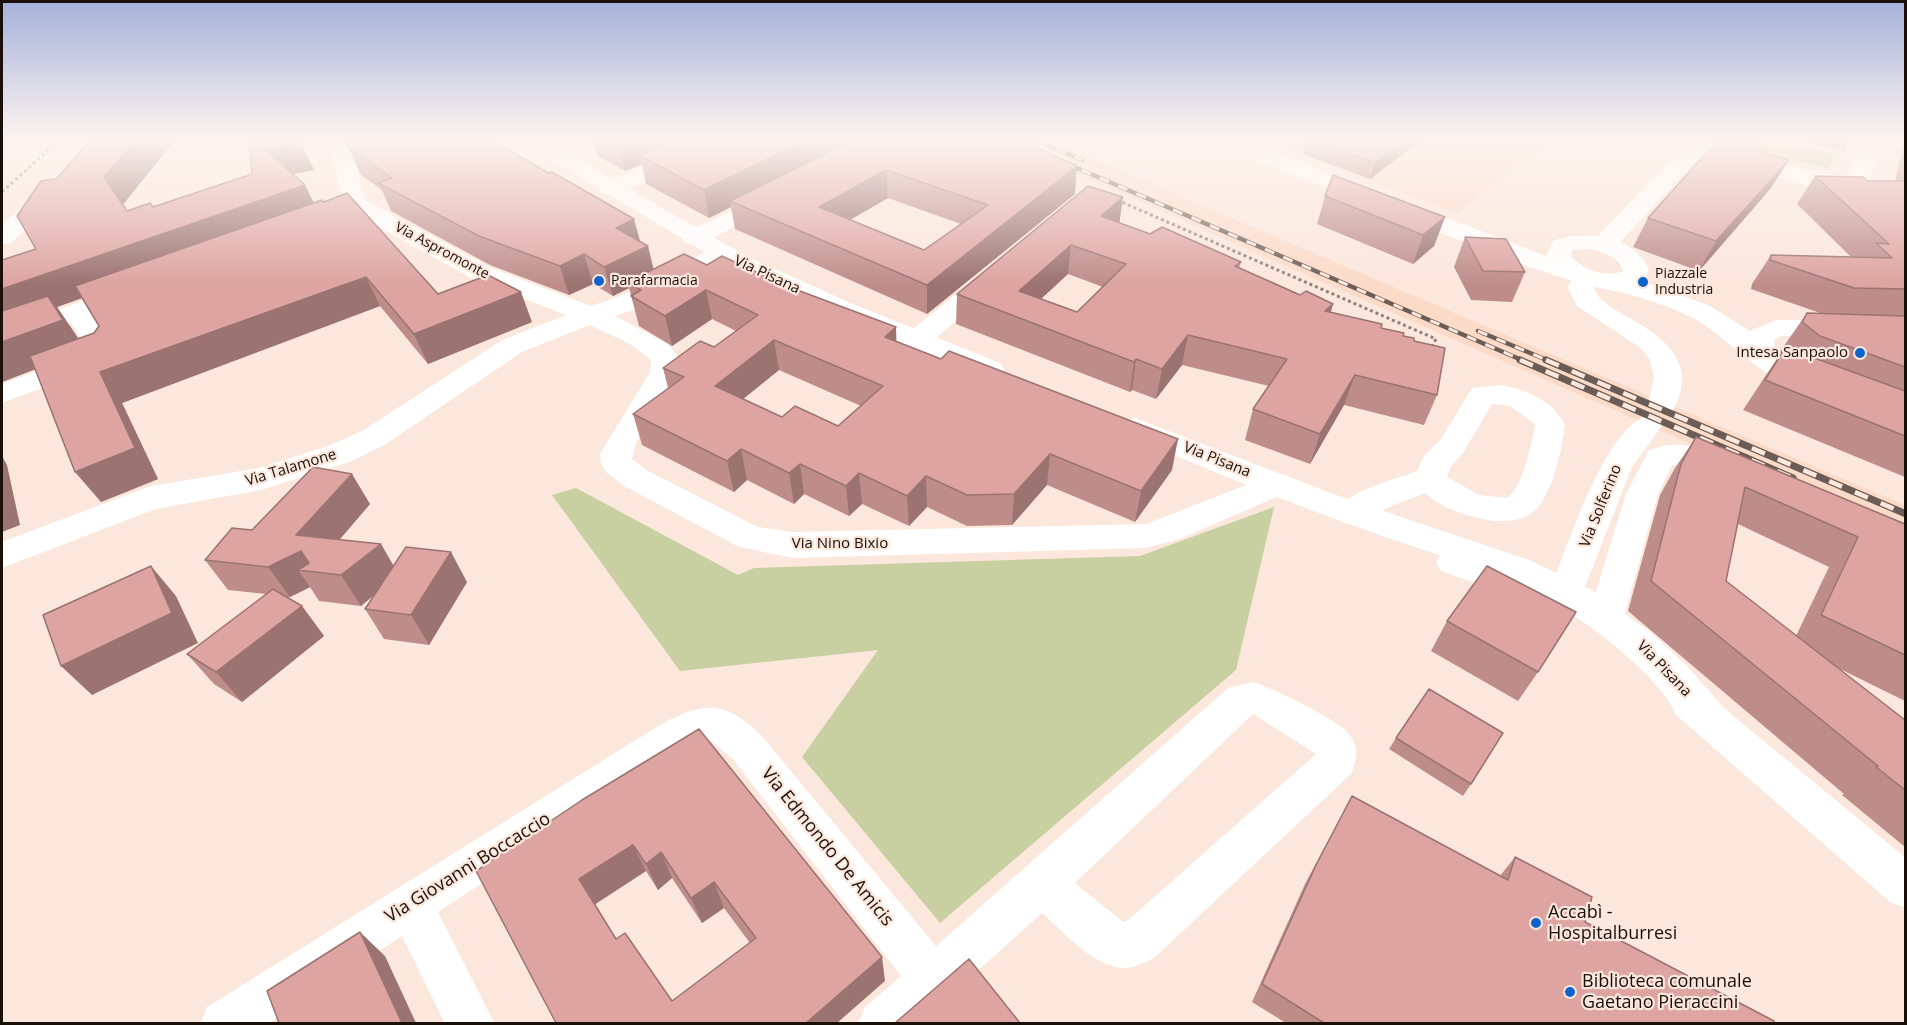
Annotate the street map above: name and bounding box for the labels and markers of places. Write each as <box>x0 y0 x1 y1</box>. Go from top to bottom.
place label: Piazzale Industria <box>1655 266 1713 298</box>
place label: Parafarmacia <box>611 273 698 289</box>
marker: Parafarmacia <box>592 274 606 288</box>
marker: Piazzale Industria <box>1636 275 1650 289</box>
place label: Intesa Sanpaolo <box>1736 344 1848 362</box>
marker: Intesa Sanpaolo <box>1853 346 1867 360</box>
place label: Accabì - Hospitalburresi <box>1548 902 1677 944</box>
marker: Accabì - Hospitalburresi <box>1529 916 1543 930</box>
place label: Biblioteca comunale Gaetano Pieraccini <box>1582 971 1752 1014</box>
marker: Biblioteca comunale Gaetano Pieraccini <box>1563 985 1577 999</box>

